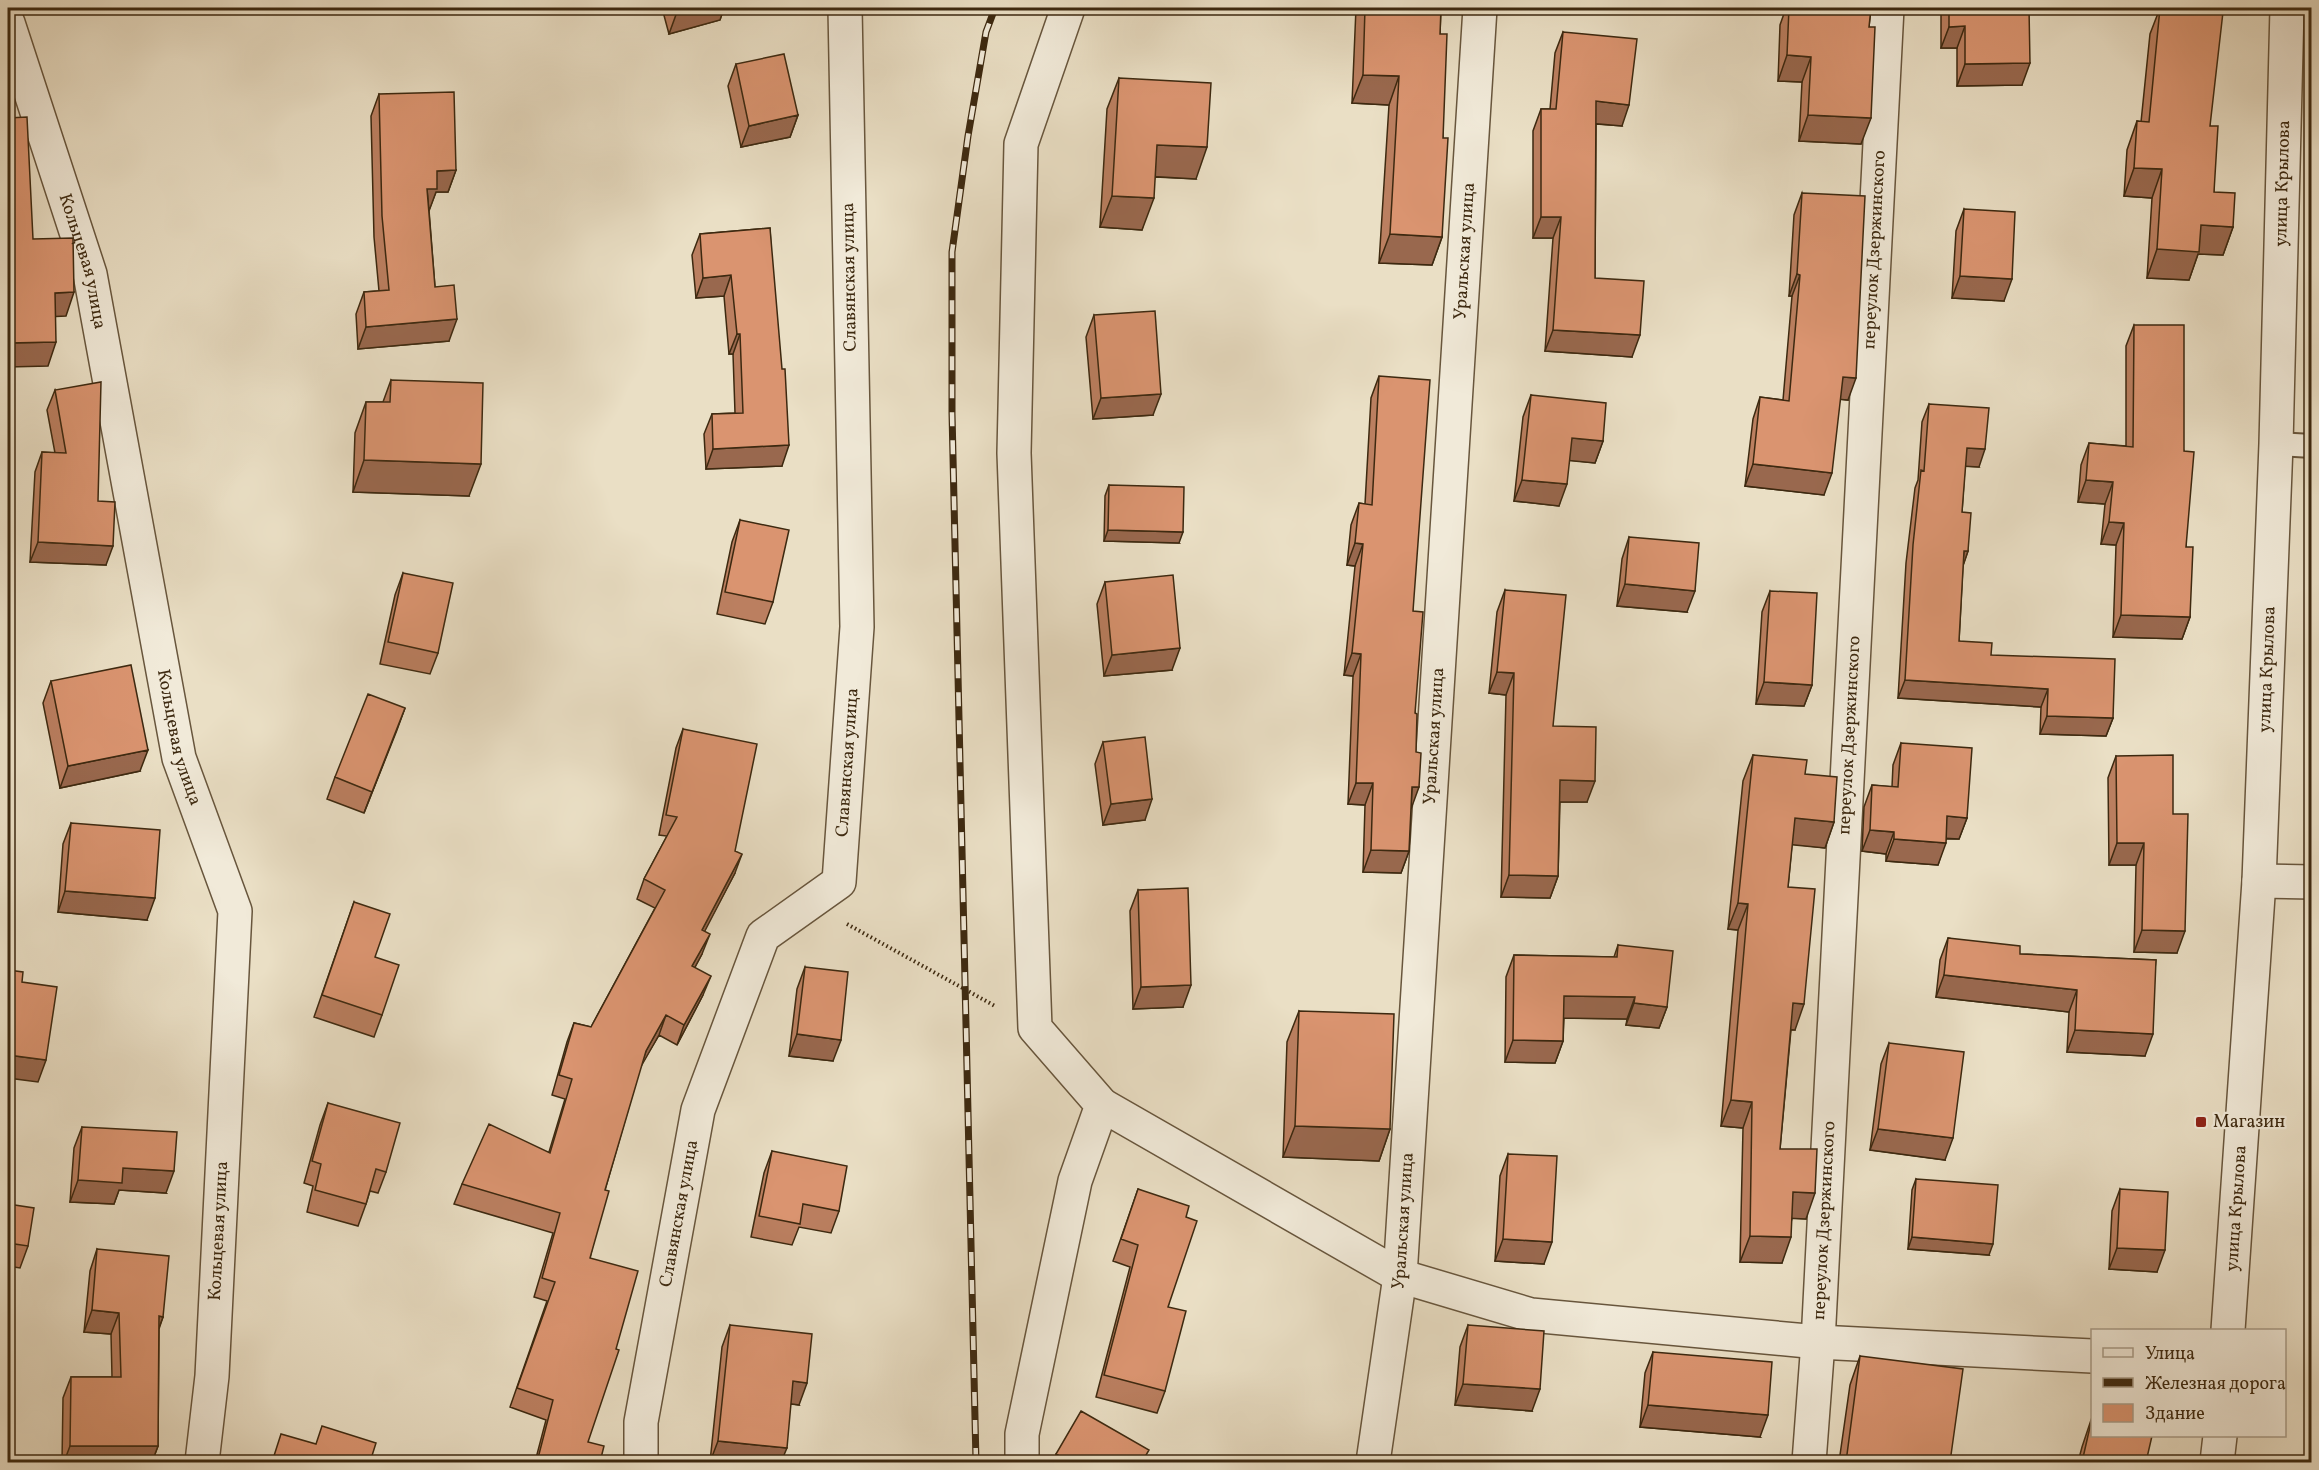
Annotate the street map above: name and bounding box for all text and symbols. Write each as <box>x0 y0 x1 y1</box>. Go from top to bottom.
street label: улица Крылова <box>2268 120 2297 247</box>
street label: переулок Дзержинского <box>1857 150 1892 350</box>
street label: Уральская улица <box>1448 182 1481 320</box>
street label: Кольцевая улица <box>52 190 112 331</box>
street label: Славянская улица <box>836 202 864 352</box>
street label: улица Крылова <box>2252 605 2282 733</box>
street label: переулок Дзержинского <box>1832 635 1867 835</box>
street label: Кольцевая улица <box>150 667 208 809</box>
street label: Уральская улица <box>1417 667 1451 805</box>
street label: Славянская улица <box>830 687 865 838</box>
place label: Магазин <box>2213 1110 2285 1135</box>
marker: Магазин <box>2194 1115 2208 1129</box>
street label: переулок Дзержинского <box>1807 1120 1842 1321</box>
street label: Славянская улица <box>653 1138 705 1289</box>
street label: улица Крылова <box>2220 1144 2253 1272</box>
street label: Уральская улица <box>1386 1152 1420 1291</box>
street label: Кольцевая улица <box>203 1160 235 1302</box>
legend <box>2091 1329 2286 1437</box>
text: Улица <box>2145 1342 2195 1367</box>
text: Железная дорога <box>2145 1372 2286 1397</box>
text: Здание <box>2145 1402 2205 1427</box>

